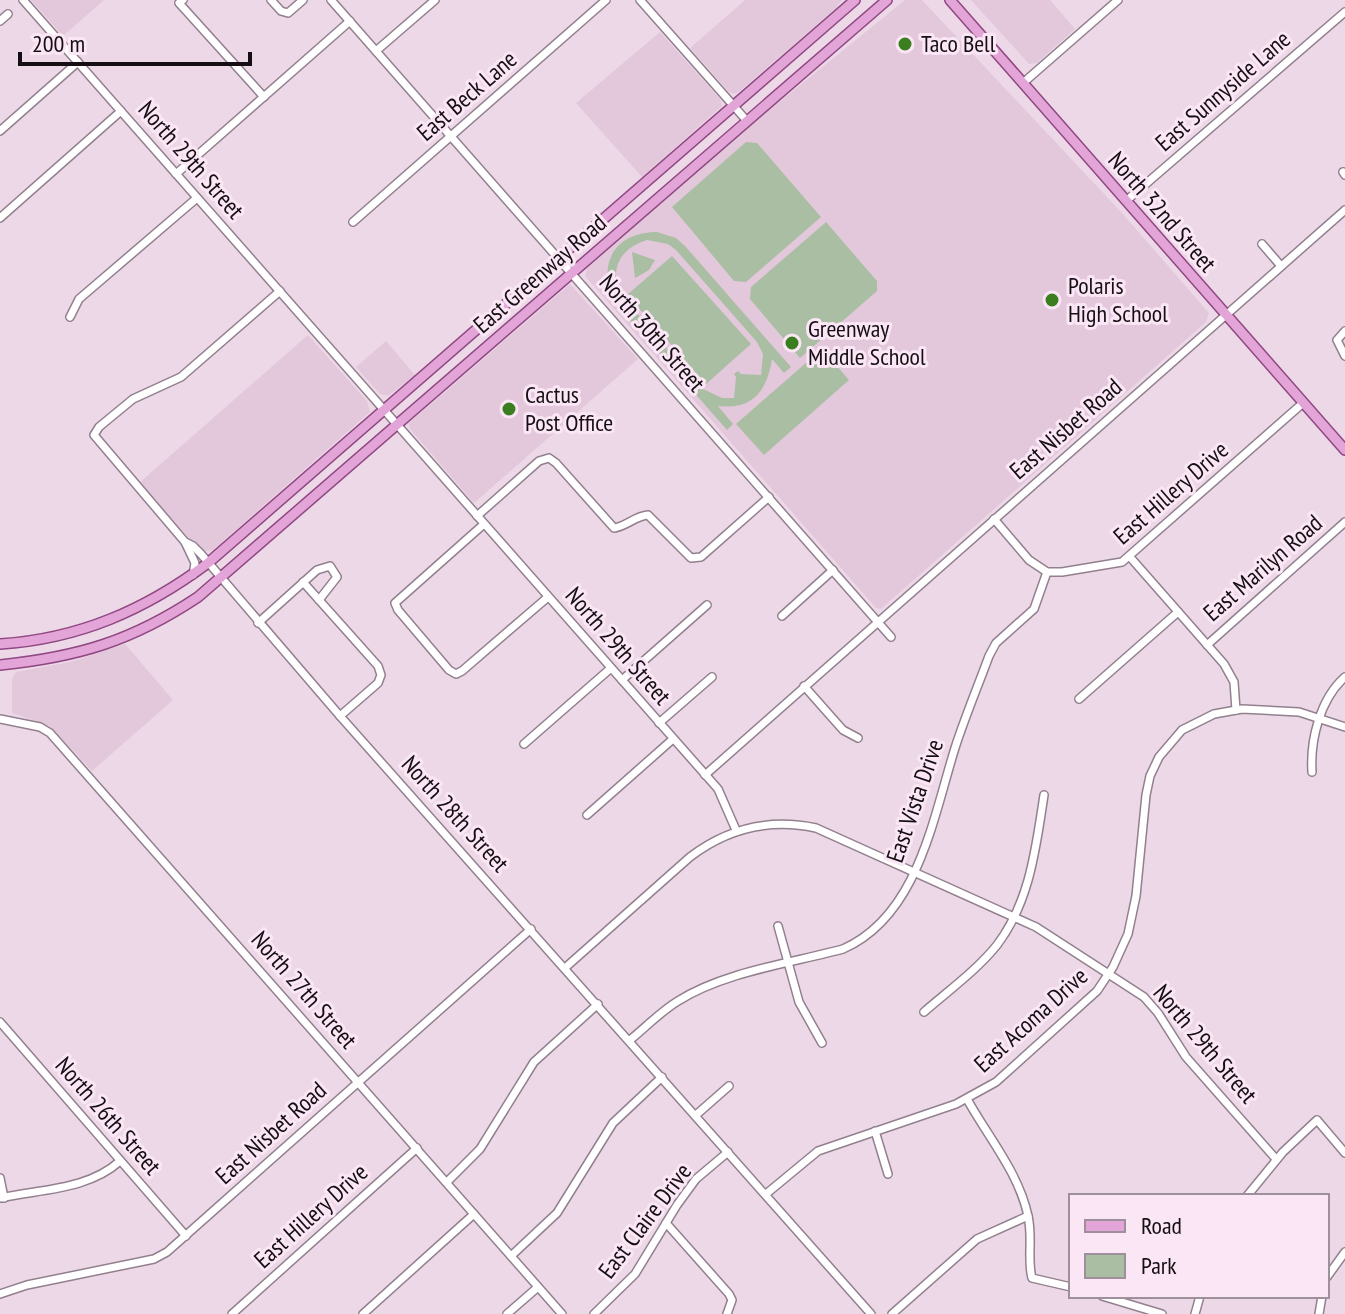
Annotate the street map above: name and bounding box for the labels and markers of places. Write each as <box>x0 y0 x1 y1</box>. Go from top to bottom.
place label: Taco Bell <box>921 28 996 59</box>
marker: Taco Bell <box>896 35 914 53</box>
place label: Polaris High School <box>1068 270 1168 329</box>
marker: Polaris High School <box>1043 291 1061 309</box>
place label: Greenway Middle School <box>808 313 926 372</box>
marker: Greenway Middle School <box>783 334 801 352</box>
place label: Cactus Post Office <box>525 379 613 438</box>
marker: Cactus Post Office <box>500 400 518 418</box>

